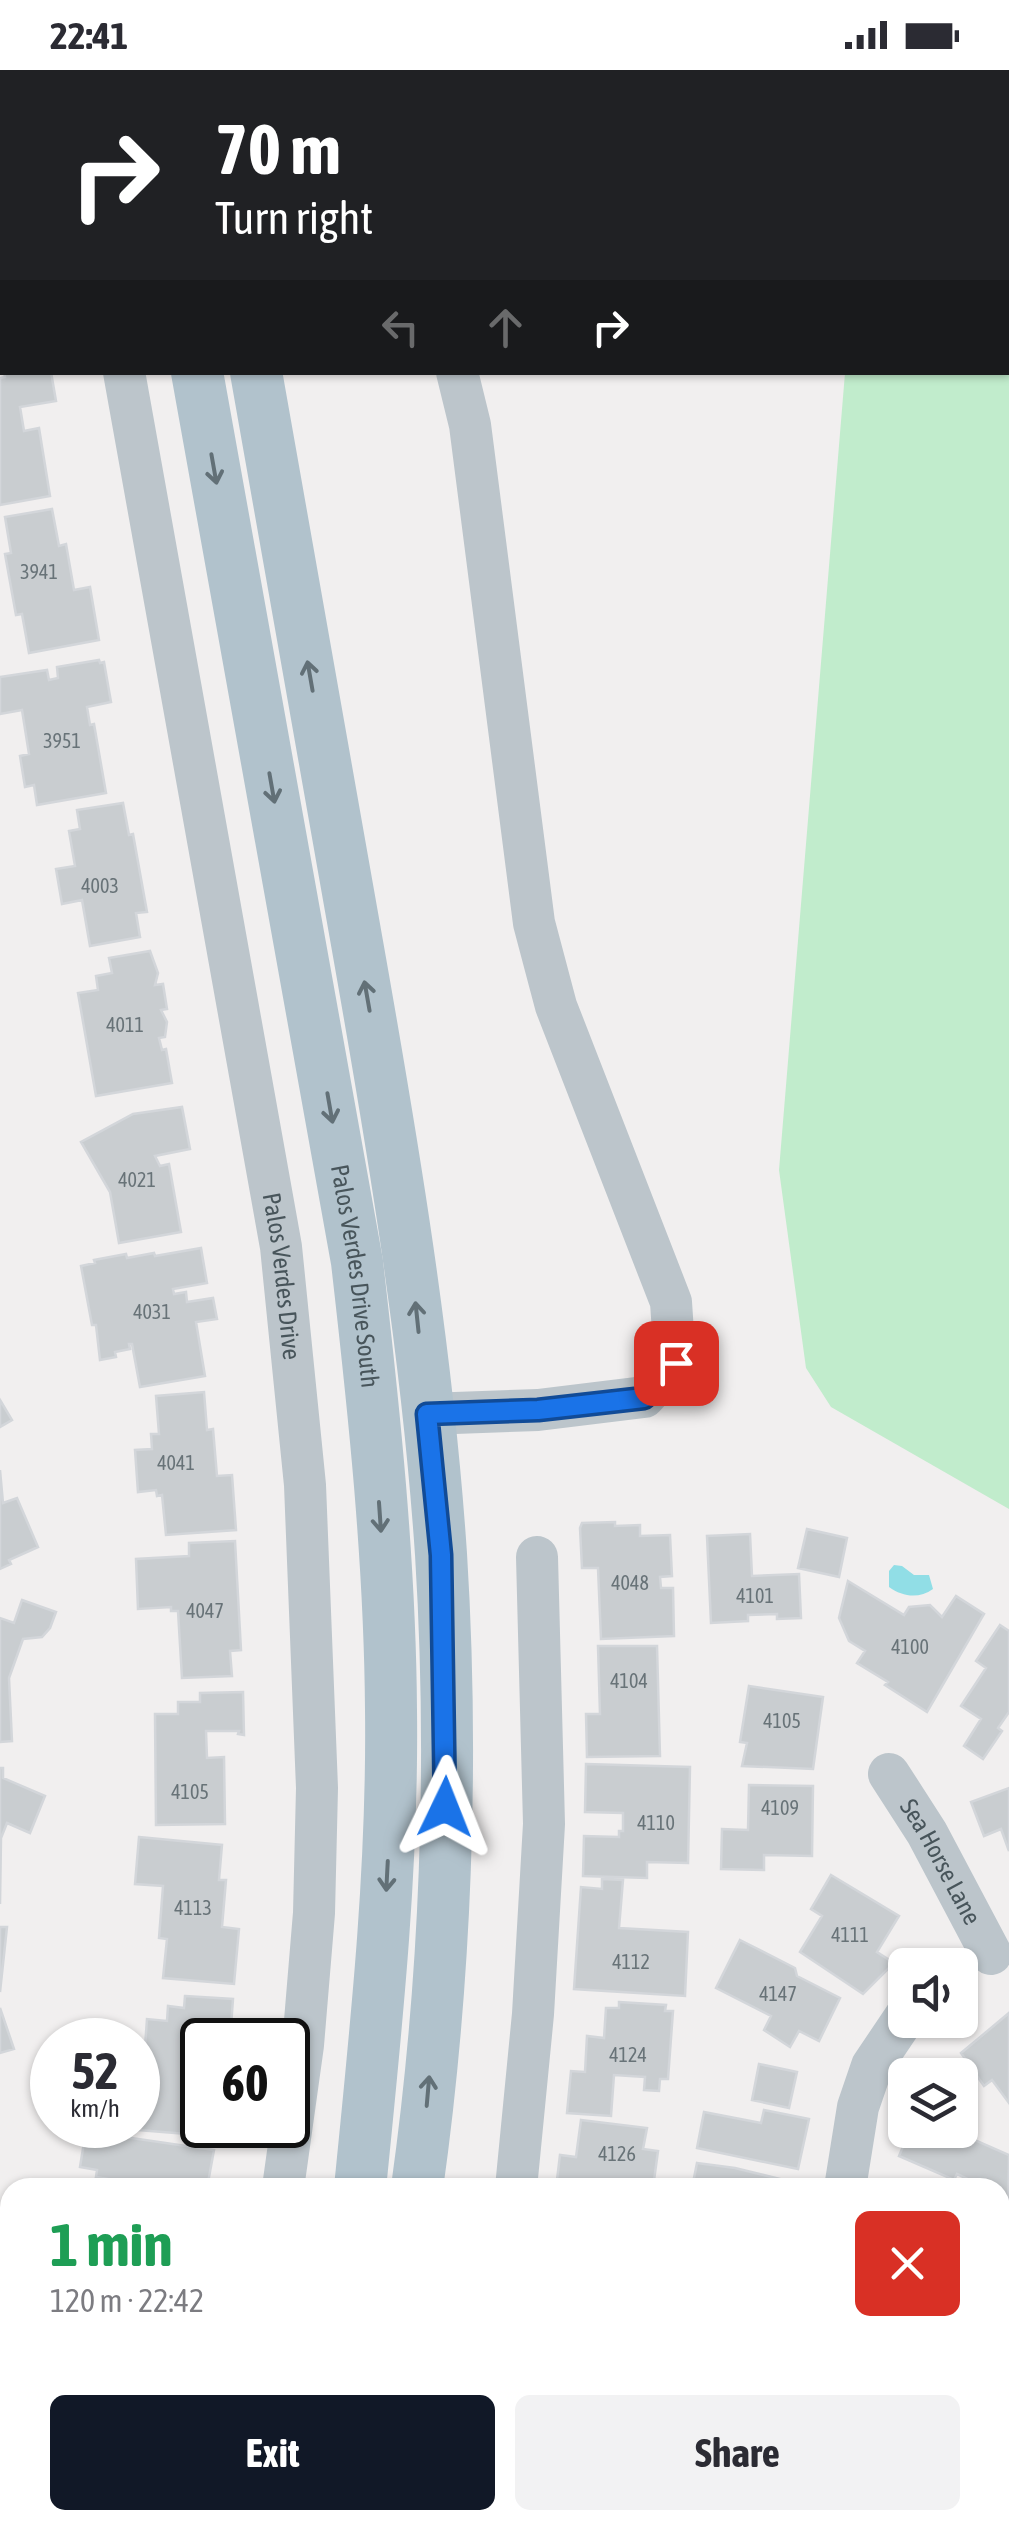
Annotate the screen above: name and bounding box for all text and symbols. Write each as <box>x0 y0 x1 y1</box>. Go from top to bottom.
text: 22:41 <box>50 14 128 57</box>
text: 70 m <box>215 109 341 189</box>
icon: right <box>50 110 180 240</box>
text: Turn right <box>215 192 373 244</box>
icon: left <box>373 300 428 355</box>
icon: ahead <box>478 300 533 355</box>
icon: right <box>583 300 638 355</box>
one-way arrow <box>205 452 224 484</box>
house number: 3941 <box>20 560 58 583</box>
one-way arrow <box>300 661 319 693</box>
house number: 3951 <box>43 729 81 752</box>
one-way arrow <box>263 772 282 804</box>
house number: 4003 <box>81 874 119 897</box>
one-way arrow <box>357 981 376 1013</box>
house number: 4011 <box>106 1013 144 1036</box>
one-way arrow <box>321 1091 340 1124</box>
street label: Palos Verdes Drive South <box>326 1162 385 1389</box>
house number: 4021 <box>118 1168 156 1191</box>
street label: Palos Verdes Drive <box>257 1190 306 1361</box>
house number: 4031 <box>133 1300 171 1323</box>
one-way arrow <box>407 1302 426 1334</box>
pin <box>634 1321 719 1406</box>
icon: arrive <box>649 1336 704 1391</box>
house number: 4041 <box>157 1451 195 1474</box>
one-way arrow <box>371 1500 390 1532</box>
house number: 4048 <box>611 1571 649 1594</box>
house number: 4101 <box>736 1584 774 1607</box>
house number: 4047 <box>186 1599 224 1622</box>
house number: 4100 <box>891 1635 929 1658</box>
house number: 4104 <box>610 1669 648 1692</box>
house number: 4105 <box>763 1709 801 1732</box>
position arrow <box>393 1755 497 1859</box>
house number: 4105 <box>171 1780 209 1803</box>
street label: Sea Horse Lane <box>895 1794 987 1929</box>
house number: 4109 <box>761 1796 799 1819</box>
house number: 4110 <box>637 1811 675 1834</box>
one-way arrow <box>377 1860 396 1892</box>
house number: 4113 <box>174 1896 212 1919</box>
house number: 4111 <box>831 1923 869 1946</box>
map controls <box>888 1948 978 2148</box>
button: sound <box>888 1948 978 2038</box>
house number: 4112 <box>612 1950 650 1973</box>
house number: 4147 <box>759 1982 797 2005</box>
speed limit sign: 60 <box>180 2018 310 2148</box>
text: 52 <box>71 2042 118 2100</box>
house number: 4124 <box>609 2043 647 2066</box>
button: layers <box>888 2058 978 2148</box>
one-way arrow <box>419 2075 438 2107</box>
text: km/h <box>70 2094 120 2122</box>
house number: 4126 <box>598 2142 636 2165</box>
text: 1 min <box>50 2210 173 2279</box>
button: close <box>855 2211 960 2316</box>
text: 120 m · 22:42 <box>50 2282 204 2319</box>
button: Exit <box>50 2395 495 2510</box>
button: Share <box>515 2395 960 2510</box>

